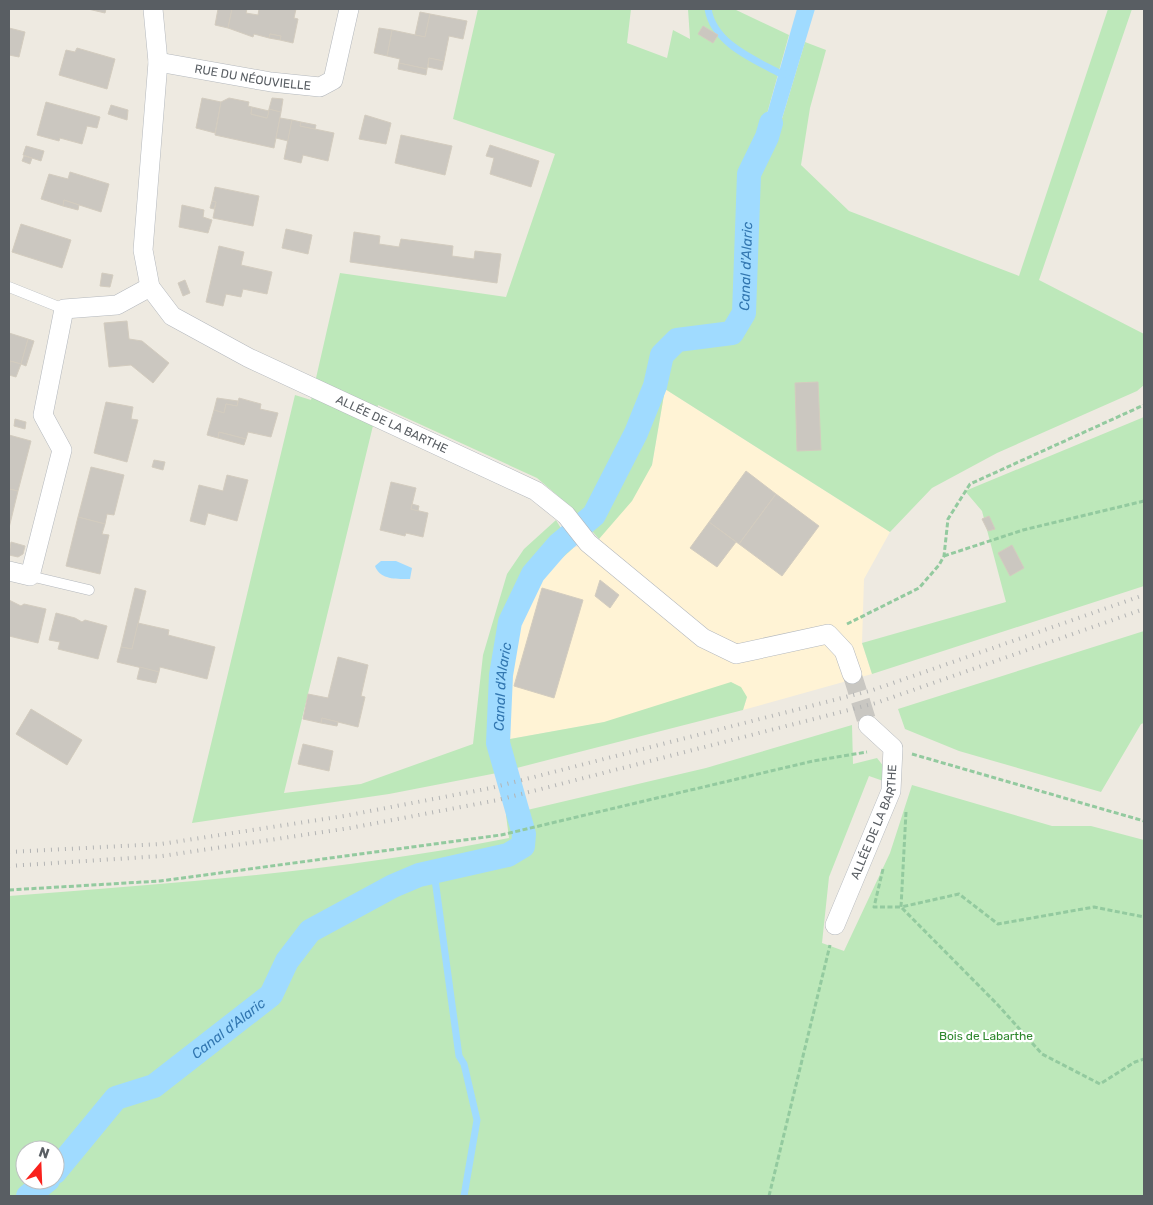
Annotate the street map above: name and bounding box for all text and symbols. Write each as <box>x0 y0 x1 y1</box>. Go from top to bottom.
street label: RUE DU NÉOUVIELLE <box>193 62 312 93</box>
water label: Canal d'Alaric <box>736 221 756 311</box>
street label: ALLÉE DE LA BARTHE <box>334 392 450 456</box>
water label: Canal d'Alaric <box>491 641 515 731</box>
street label: ALLÉE DE LA BARTHE <box>848 764 899 881</box>
water label: Canal d'Alaric <box>188 994 269 1063</box>
park label: Bois de Labarthe <box>939 1029 1033 1043</box>
north arrow <box>15 1140 65 1190</box>
text: N <box>37 1144 52 1163</box>

